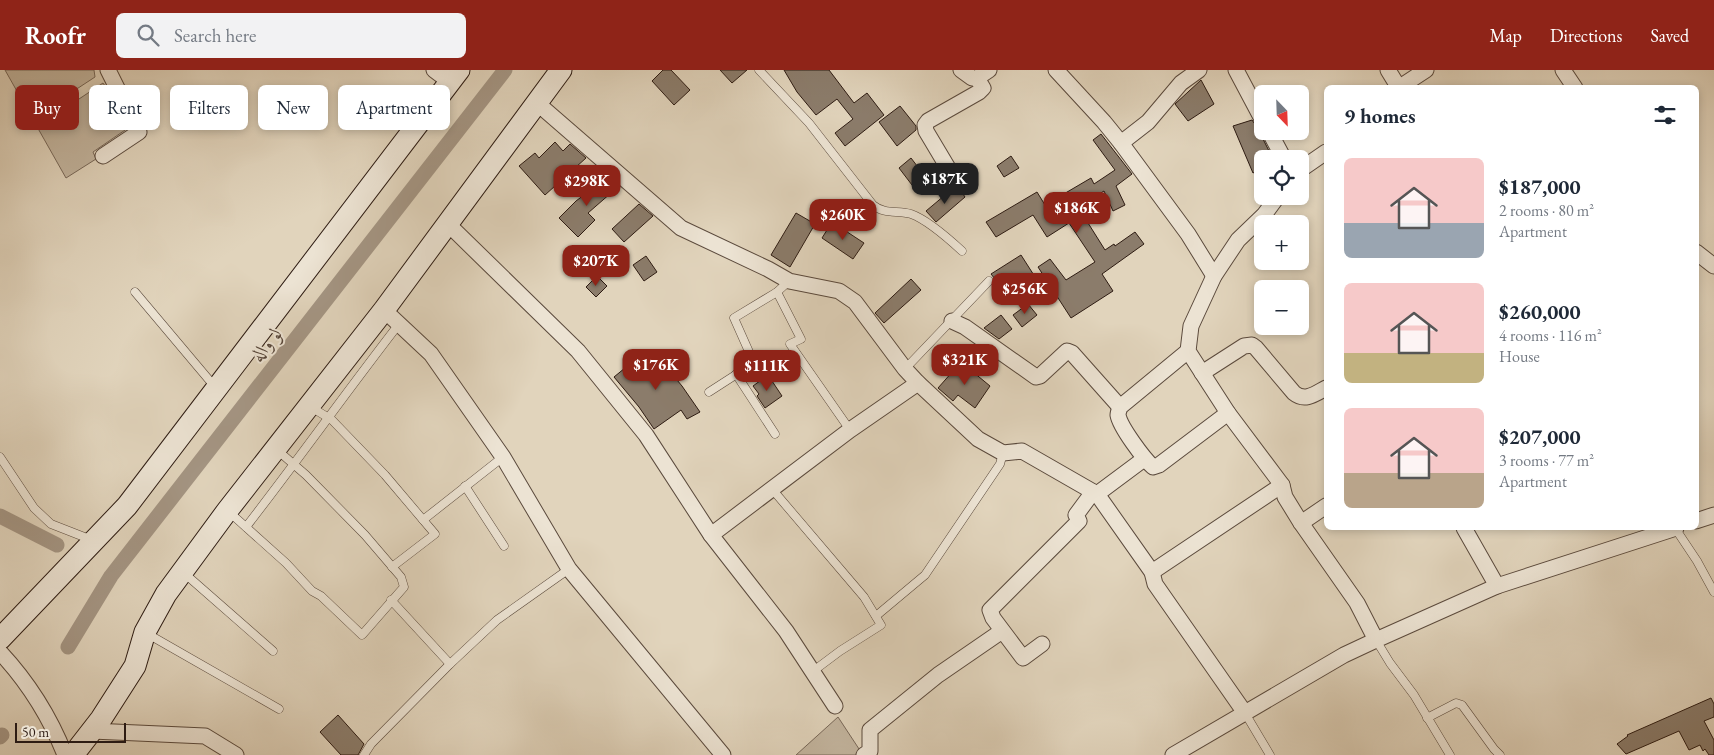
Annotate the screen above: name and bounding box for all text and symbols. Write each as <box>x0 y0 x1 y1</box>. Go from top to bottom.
search box <box>116 13 466 58</box>
text: Roofr <box>25 20 86 51</box>
icon: search <box>134 21 162 49</box>
text: Search here <box>174 23 256 48</box>
text: Map <box>1490 24 1522 47</box>
text: Directions <box>1550 24 1622 47</box>
text: Saved <box>1650 24 1689 47</box>
chip: Buy <box>15 85 79 130</box>
chip: Rent <box>89 85 160 130</box>
chip: Filters <box>170 85 248 130</box>
chip: New <box>258 85 328 130</box>
chip: Apartment <box>338 85 450 130</box>
north arrow <box>1254 85 1309 140</box>
map controls <box>1254 85 1309 335</box>
icon: filters <box>1651 101 1679 129</box>
text: 9 homes <box>1344 102 1416 129</box>
button: locate <box>1254 150 1309 205</box>
pin: $187K <box>910 162 980 205</box>
pin: $298K <box>552 164 622 207</box>
text: $187K <box>923 168 967 189</box>
text: $298K <box>565 170 609 191</box>
text: $187,000 <box>1499 173 1581 200</box>
icon: home <box>1384 178 1444 238</box>
pin: $186K <box>1042 191 1112 234</box>
text: $186K <box>1055 197 1099 218</box>
pin: $260K <box>808 198 878 241</box>
text: 2 rooms · 80 m² <box>1499 200 1594 221</box>
text: $260K <box>821 204 865 225</box>
button: + <box>1254 215 1309 270</box>
text: Apartment <box>1499 221 1567 242</box>
pin: $207K <box>561 244 631 287</box>
text: $207K <box>574 250 618 271</box>
pin: $256K <box>990 272 1060 315</box>
text: $256K <box>1003 278 1047 299</box>
button: − <box>1254 280 1309 335</box>
text: $260,000 <box>1499 298 1581 325</box>
icon: home <box>1384 303 1444 363</box>
water label: لو واله <box>244 321 288 367</box>
text: 4 rooms · 116 m² <box>1499 325 1602 346</box>
pin: $321K <box>930 344 1000 386</box>
text: House <box>1499 346 1540 367</box>
pin: $176K <box>621 348 691 391</box>
text: $321K <box>943 349 987 370</box>
pin: $111K <box>732 350 802 392</box>
text: $176K <box>634 354 678 375</box>
text: $111K <box>745 355 789 376</box>
text: $207,000 <box>1499 423 1581 450</box>
icon: home <box>1384 428 1444 488</box>
text: 3 rooms · 77 m² <box>1499 450 1594 471</box>
text: Apartment <box>1499 471 1567 492</box>
scale bar <box>15 720 126 743</box>
text: 50 m <box>22 723 49 741</box>

